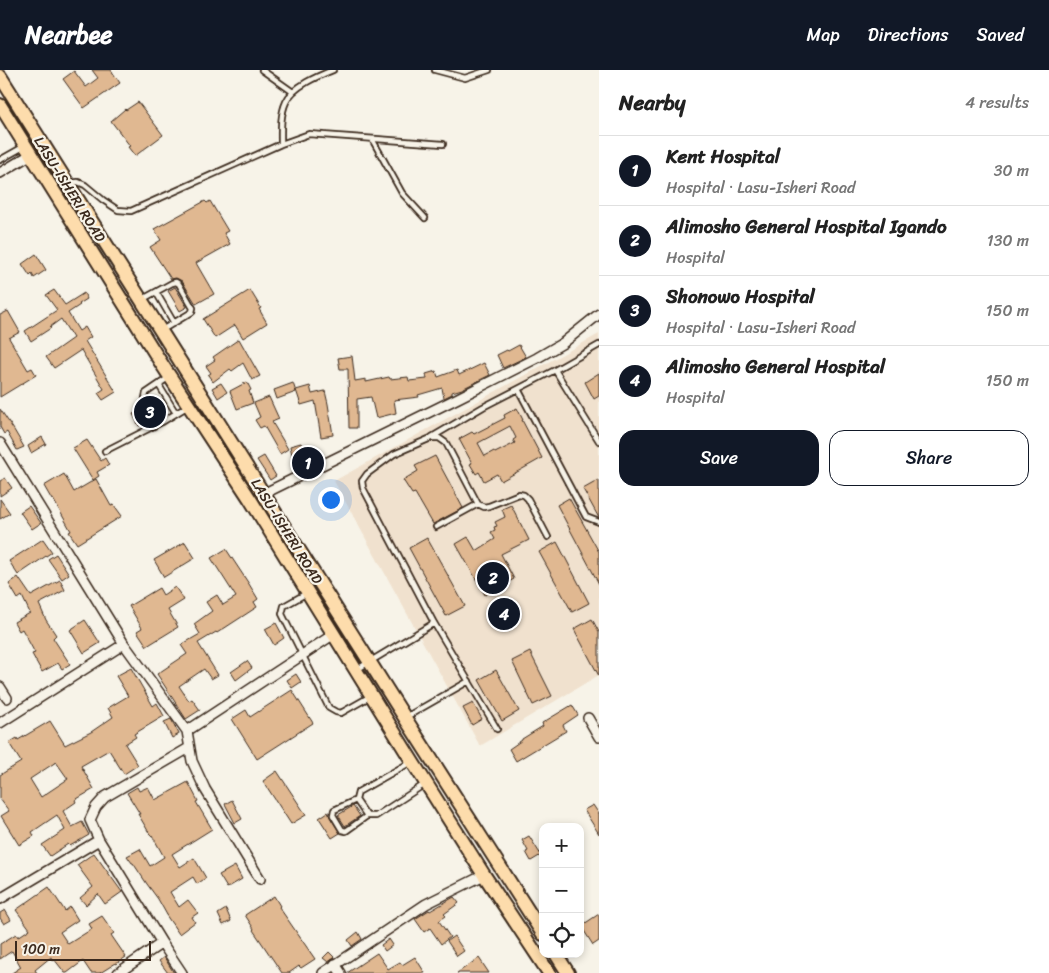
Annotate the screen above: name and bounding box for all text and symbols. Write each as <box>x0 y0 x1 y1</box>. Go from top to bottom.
text: Nearbee <box>25 14 113 56</box>
text: Map <box>807 19 840 51</box>
text: Directions <box>868 19 949 51</box>
text: Saved <box>977 19 1024 51</box>
text: Nearby <box>619 84 685 122</box>
text: 4 results <box>965 88 1029 117</box>
street label: LASU-ISHERI ROAD <box>27 131 113 248</box>
text: Kent Hospital <box>666 140 780 173</box>
text: 1 <box>632 156 638 185</box>
text: 30 m <box>994 156 1029 185</box>
text: Hospital · Lasu-Isheri Road <box>666 173 855 202</box>
text: Alimosho General Hospital Igando <box>666 210 947 243</box>
text: 2 <box>630 226 640 255</box>
text: 130 m <box>987 226 1029 255</box>
text: Hospital <box>666 243 725 272</box>
text: Shonowo Hospital <box>666 280 815 313</box>
text: 3 <box>631 296 639 325</box>
text: 150 m <box>986 296 1029 325</box>
text: Hospital · Lasu-Isheri Road <box>666 313 855 342</box>
text: Alimosho General Hospital <box>666 350 885 383</box>
text: 4 <box>630 366 640 395</box>
text: 150 m <box>986 366 1029 395</box>
text: Hospital <box>666 383 725 412</box>
pin: 3 <box>134 393 166 431</box>
button: Save <box>619 430 819 486</box>
button: Share <box>829 430 1029 486</box>
pin: 1 <box>292 444 324 482</box>
street label: LASU-ISHERI ROAD <box>244 473 330 590</box>
your location <box>318 487 344 513</box>
pin: 2 <box>477 559 509 597</box>
pin: 4 <box>488 595 520 633</box>
map controls <box>539 823 584 958</box>
button: + <box>539 823 584 868</box>
button: − <box>539 868 584 913</box>
button: locate <box>539 913 584 958</box>
text: 100 m <box>22 937 60 962</box>
scale bar <box>15 938 151 961</box>

